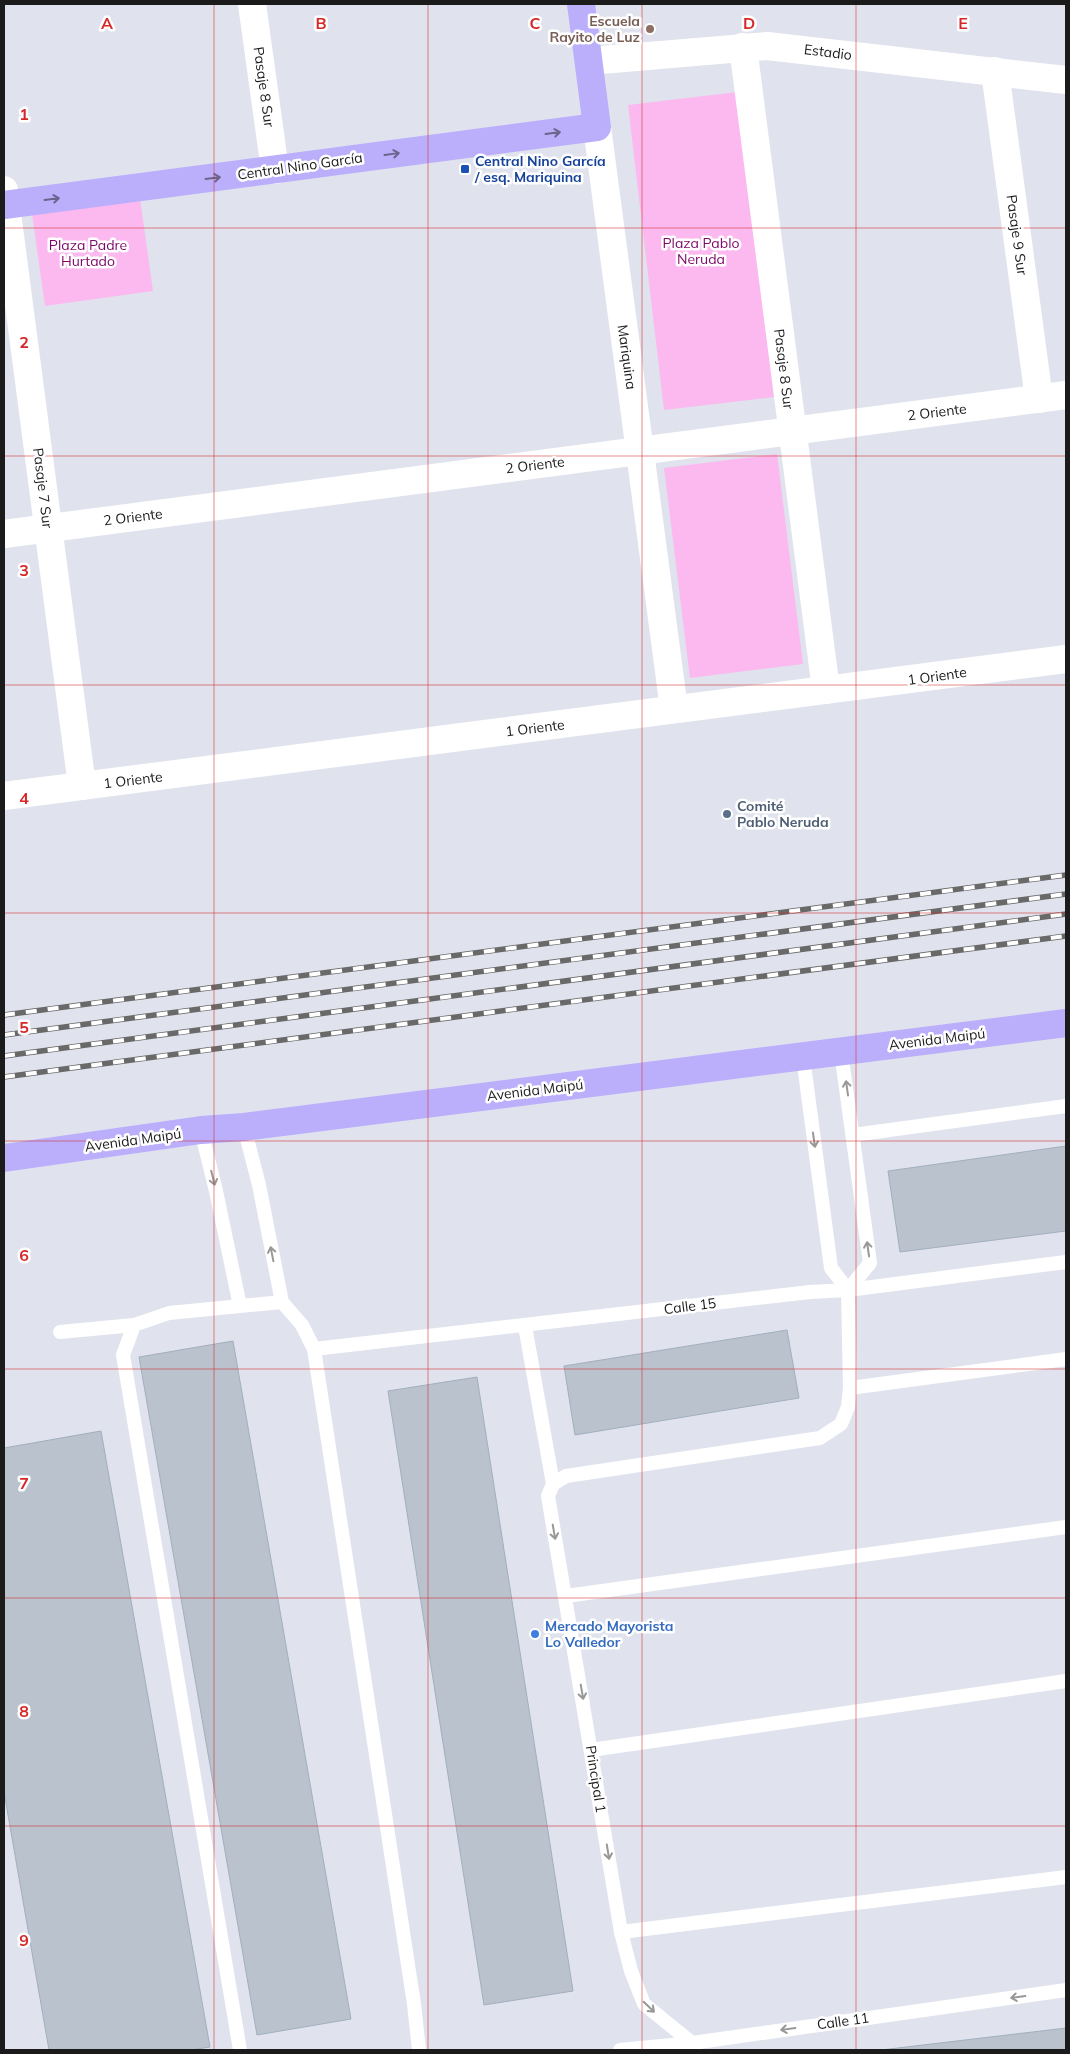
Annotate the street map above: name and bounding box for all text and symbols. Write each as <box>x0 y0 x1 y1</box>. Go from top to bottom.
place label: Escuela Rayito de Luz <box>549 12 640 46</box>
text: A <box>101 13 113 33</box>
text: B <box>315 13 327 33</box>
text: C <box>530 13 541 33</box>
text: D <box>743 13 755 33</box>
text: E <box>958 13 968 33</box>
marker: Escuela Rayito de Luz <box>644 23 656 35</box>
street label: Estadio <box>803 40 853 64</box>
street label: Pasaje 8 Sur <box>249 46 279 129</box>
text: 1 <box>19 104 29 124</box>
one-way arrow <box>544 128 560 138</box>
street label: Central Nino García <box>236 148 364 184</box>
one-way arrow <box>383 149 399 159</box>
place label: Central Nino García / esq. Mariquina <box>474 152 606 186</box>
marker: Central Nino García / esq. Mariquina <box>459 163 471 175</box>
one-way arrow <box>205 173 221 183</box>
one-way arrow <box>44 194 60 204</box>
street label: Pasaje 9 Sur <box>1002 194 1032 277</box>
park label: Plaza Pablo Neruda <box>663 234 740 268</box>
park label: Plaza Padre Hurtado <box>49 236 127 270</box>
street label: Mariquina <box>614 323 640 391</box>
street label: Pasaje 8 Sur <box>770 328 798 411</box>
text: 2 <box>19 332 29 352</box>
street label: 2 Oriente <box>906 399 968 425</box>
street label: Pasaje 7 Sur <box>29 447 57 530</box>
street label: 2 Oriente <box>504 452 566 478</box>
street label: 2 Oriente <box>102 504 164 530</box>
text: 3 <box>19 560 29 580</box>
street label: 1 Oriente <box>906 663 968 689</box>
street label: 1 Oriente <box>504 715 566 741</box>
street label: 1 Oriente <box>102 767 164 793</box>
text: 4 <box>19 788 29 808</box>
place label: Comité Pablo Neruda <box>737 797 829 831</box>
marker: Comité Pablo Neruda <box>721 808 733 820</box>
text: 5 <box>19 1017 29 1037</box>
street label: Avenida Maipú <box>888 1024 986 1054</box>
street label: Avenida Maipú <box>486 1075 584 1105</box>
one-way arrow <box>841 1080 851 1096</box>
street label: Avenida Maipú <box>84 1124 182 1156</box>
one-way arrow <box>809 1131 819 1147</box>
one-way arrow <box>209 1169 218 1185</box>
one-way arrow <box>863 1241 873 1257</box>
text: 6 <box>19 1245 29 1265</box>
one-way arrow <box>267 1246 277 1262</box>
street label: Calle 15 <box>663 1294 717 1318</box>
text: 7 <box>19 1473 29 1493</box>
one-way arrow <box>550 1523 560 1539</box>
place label: Mercado Mayorista Lo Valledor <box>545 1617 673 1651</box>
marker: Mercado Mayorista Lo Valledor <box>529 1628 541 1640</box>
one-way arrow <box>577 1683 587 1699</box>
text: 8 <box>19 1701 29 1721</box>
street label: Principal 1 <box>582 1744 610 1814</box>
one-way arrow <box>604 1844 614 1860</box>
text: 9 <box>19 1930 29 1950</box>
one-way arrow <box>1010 1992 1026 2002</box>
one-way arrow <box>643 2001 656 2013</box>
street label: Calle 11 <box>816 2008 870 2034</box>
one-way arrow <box>780 2024 796 2034</box>

